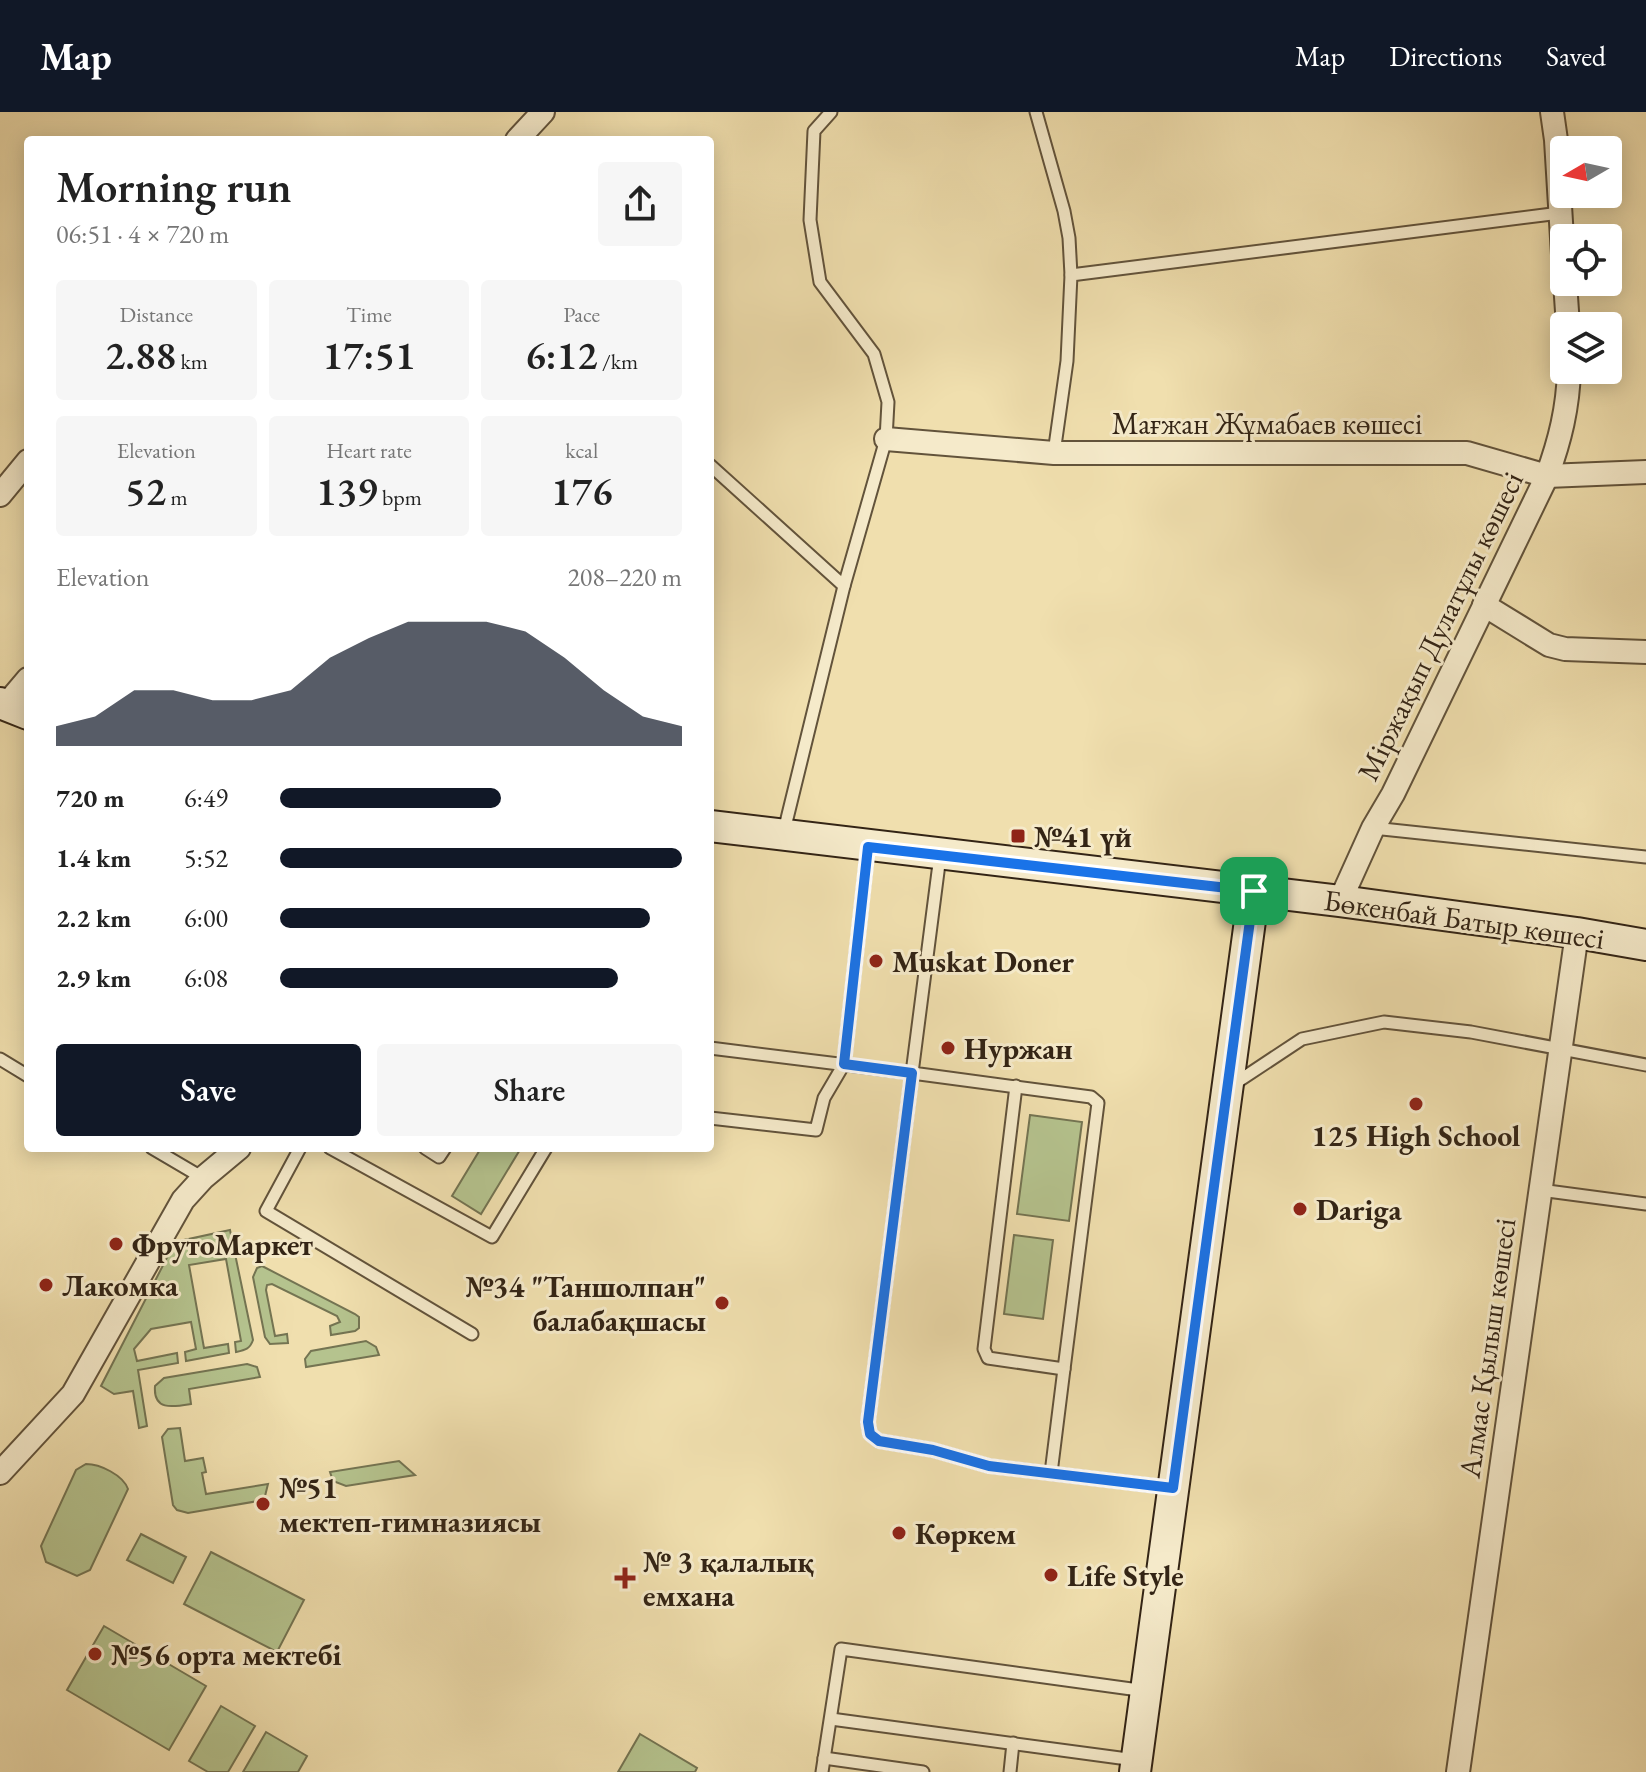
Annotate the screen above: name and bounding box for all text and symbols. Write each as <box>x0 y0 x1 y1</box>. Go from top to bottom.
text: Map <box>40 32 112 81</box>
text: Map <box>1295 38 1345 74</box>
text: Directions <box>1389 38 1502 74</box>
text: Saved <box>1546 38 1606 74</box>
north arrow <box>1550 136 1622 208</box>
map controls <box>1550 136 1622 384</box>
text: Morning run <box>56 158 292 215</box>
button: share <box>598 162 682 246</box>
text: 06:51 · 4 × 720 m <box>56 217 229 251</box>
button: locate <box>1550 224 1622 296</box>
text: Distance <box>120 300 193 329</box>
text: Time <box>346 300 392 329</box>
text: Pace <box>563 300 600 329</box>
button: layers <box>1550 312 1622 384</box>
text: 2.88 <box>105 329 176 381</box>
text: 17:51 <box>323 329 415 381</box>
text: 6:12 <box>525 329 598 381</box>
text: km <box>176 347 208 376</box>
text: /km <box>598 347 638 376</box>
street label: Мағжан Жұмабаев көшесі <box>1112 404 1422 443</box>
text: Elevation <box>117 436 196 465</box>
text: Heart rate <box>326 436 412 465</box>
text: kcal <box>565 436 598 465</box>
text: 52 <box>125 465 166 517</box>
text: 139 <box>316 465 378 517</box>
text: 176 <box>551 465 612 517</box>
street label: Міржақып Дулатұлы көшесі <box>1348 465 1532 787</box>
text: m <box>166 483 188 512</box>
text: bpm <box>378 483 422 512</box>
text: Elevation <box>56 560 150 594</box>
text: 208–220 m <box>567 560 682 594</box>
text: 720 m <box>56 781 124 815</box>
text: 6:49 <box>184 781 228 815</box>
place label: №41 үй <box>1034 817 1132 856</box>
marker: №41 үй <box>1009 827 1027 845</box>
text: 1.4 km <box>56 841 131 875</box>
text: 5:52 <box>184 841 228 875</box>
pin <box>1220 857 1288 925</box>
icon: arrive <box>1232 869 1276 913</box>
street label: Бөкенбай Батыр көшесі <box>1321 880 1607 958</box>
text: 2.2 km <box>56 901 131 935</box>
text: 6:00 <box>184 901 228 935</box>
place label: Muskat Doner <box>892 942 1075 981</box>
marker: Muskat Doner <box>867 952 885 970</box>
text: 2.9 km <box>56 961 131 995</box>
text: 6:08 <box>184 961 228 995</box>
place label: Нуржан <box>964 1029 1073 1068</box>
marker: Нуржан <box>939 1039 957 1057</box>
button: Save <box>56 1044 361 1136</box>
button: Share <box>377 1044 682 1136</box>
marker: 125 High School <box>1407 1095 1425 1113</box>
place label: 125 High School <box>1312 1116 1521 1155</box>
place label: Dariga <box>1316 1190 1402 1229</box>
marker: Dariga <box>1291 1200 1309 1218</box>
street label: Алмас Қылыш көшесі <box>1449 1215 1525 1481</box>
place label: ФрутоМаркет <box>132 1225 314 1264</box>
marker: ФрутоМаркет <box>107 1235 125 1253</box>
place label: Лакомка <box>62 1266 179 1305</box>
place label: №34 "Таншолпан" балабақшасы <box>466 1267 706 1340</box>
marker: Лакомка <box>37 1276 55 1294</box>
marker: №34 "Таншолпан" балабақшасы <box>713 1294 731 1312</box>
place label: №51 мектеп-гимназиясы <box>279 1468 541 1541</box>
marker: №51 мектеп-гимназиясы <box>254 1495 272 1513</box>
place label: Көркем <box>915 1514 1016 1553</box>
marker: Көркем <box>890 1524 908 1542</box>
place label: № 3 қалалық емхана <box>643 1542 814 1615</box>
place label: Life Style <box>1067 1556 1184 1595</box>
marker: Life Style <box>1042 1566 1060 1584</box>
marker: № 3 қалалық емхана <box>614 1567 636 1589</box>
place label: №56 орта мектебі <box>111 1635 342 1674</box>
marker: №56 орта мектебі <box>86 1645 104 1663</box>

